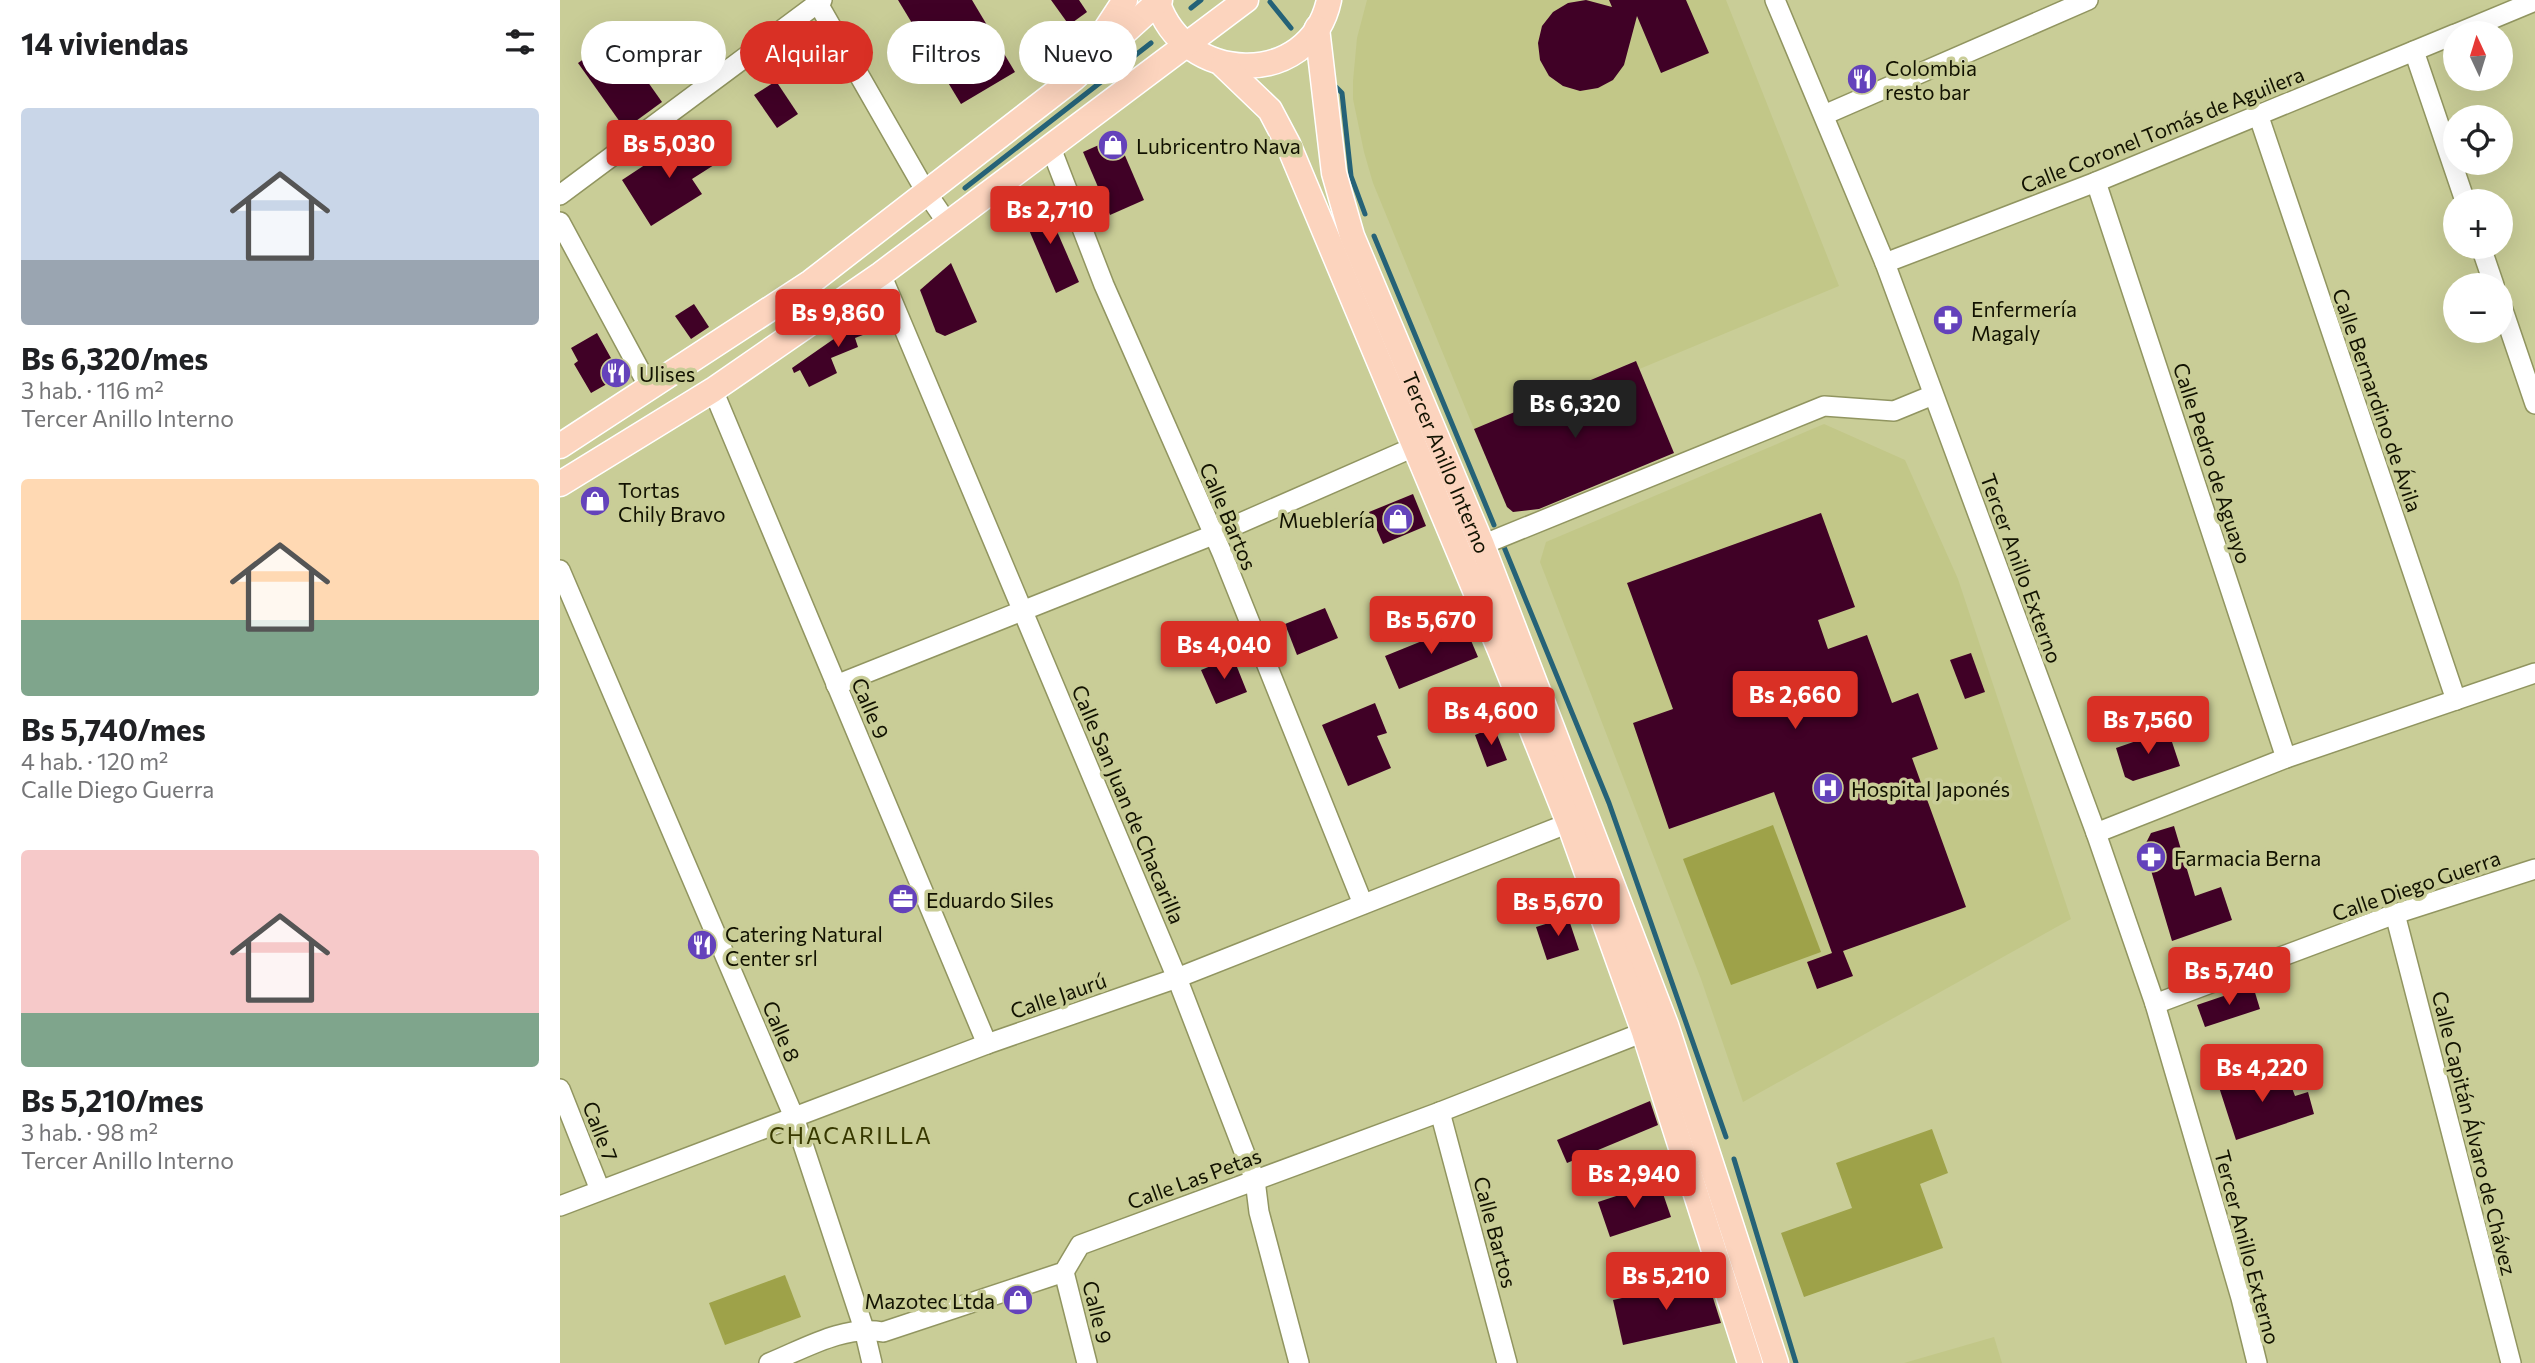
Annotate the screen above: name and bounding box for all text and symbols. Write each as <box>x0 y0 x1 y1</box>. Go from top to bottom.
chip: Comprar <box>581 21 726 84</box>
chip: Alquilar <box>740 21 873 84</box>
chip: Filtros <box>887 21 1005 84</box>
chip: Nuevo <box>1019 21 1137 84</box>
north arrow <box>2443 21 2513 91</box>
map controls <box>2443 21 2513 343</box>
icon: filters <box>501 23 539 61</box>
text: 14 viviendas <box>21 24 189 61</box>
place label: Colombia resto bar <box>1885 55 1977 104</box>
street label: Calle Coronel Tomás de Aguilera <box>2017 61 2307 197</box>
restaurant icon: Colombia resto bar <box>1845 62 1879 96</box>
button: locate <box>2443 105 2513 175</box>
pin: Bs 5,030 <box>597 120 741 180</box>
shop icon: Lubricentro Nava <box>1096 128 1130 162</box>
text: Bs 5,030 <box>623 129 715 157</box>
place label: Lubricentro Nava <box>1136 133 1301 158</box>
icon: home <box>217 153 343 279</box>
pin: Bs 2,710 <box>978 187 1122 246</box>
button: + <box>2443 189 2513 259</box>
text: Bs 2,710 <box>1006 195 1094 223</box>
button: − <box>2443 273 2513 343</box>
street label: Calle Bernardino de Ávila <box>2328 285 2428 515</box>
pin: Bs 9,860 <box>766 290 910 349</box>
place label: Enfermería Magaly <box>1971 296 2077 345</box>
text: Bs 9,860 <box>791 298 885 326</box>
pharmacy icon: Enfermería Magaly <box>1931 303 1965 337</box>
text: Bs 6,320/mes <box>21 339 208 376</box>
restaurant icon: Ulises <box>599 356 633 390</box>
street label: Calle Pedro de Aguayo <box>2169 359 2257 567</box>
place label: Ulises <box>639 361 695 386</box>
street label: Tercer Anillo Interno <box>1398 368 1496 557</box>
text: 3 hab. · 116 m² <box>21 376 164 404</box>
pin: Bs 6,320 <box>1503 380 1647 440</box>
text: Bs 6,320 <box>1529 389 1621 417</box>
text: Tercer Anillo Interno <box>21 404 234 432</box>
street label: Calle Bartos <box>1195 458 1263 574</box>
street label: Tercer Anillo Externo <box>1976 470 2068 666</box>
place label: Tortas Chily Bravo <box>618 477 725 526</box>
shop icon: Tortas Chily Bravo <box>578 484 612 518</box>
shop icon: Mueblería <box>1381 502 1415 536</box>
place label: Mueblería <box>1279 507 1375 532</box>
icon: home <box>217 524 343 650</box>
pin: Bs 5,670 <box>1359 596 1503 656</box>
text: Bs 5,670 <box>1386 605 1476 633</box>
pin: Bs 4,040 <box>1152 622 1296 681</box>
text: Bs 4,040 <box>1177 630 1271 658</box>
pin: Bs 2,660 <box>1723 672 1867 731</box>
street label: Calle 9 <box>847 674 895 742</box>
text: Bs 2,660 <box>1749 680 1841 708</box>
street label: Calle San Juan de Chacarilla <box>1067 681 1191 927</box>
pin: Bs 4,600 <box>1419 688 1563 747</box>
text: Bs 4,600 <box>1444 696 1538 724</box>
pin: Bs 7,560 <box>2076 696 2220 756</box>
text: Bs 7,560 <box>2103 705 2193 733</box>
text: Bs 5,740/mes <box>21 710 206 747</box>
text: 4 hab. · 120 m² <box>21 747 168 775</box>
hospital icon: Hospital Japonés <box>1811 771 1845 805</box>
text: Calle Diego Guerra <box>21 775 214 803</box>
place label: Hospital Japonés <box>1851 776 2010 801</box>
pharmacy icon: Farmacia Berna <box>2134 840 2168 874</box>
street label: Calle Diego Guerra <box>2328 844 2504 926</box>
place label: Farmacia Berna <box>2174 845 2321 870</box>
pin: Bs 5,670 <box>1486 878 1630 938</box>
office icon: Eduardo Siles <box>886 882 920 916</box>
place label: Eduardo Siles <box>926 887 1054 912</box>
text: Bs 5,670 <box>1513 887 1603 915</box>
icon: home <box>217 895 343 1021</box>
place label: Catering Natural Center srl <box>725 921 883 970</box>
restaurant icon: Catering Natural Center srl <box>685 928 719 962</box>
pin: Bs 5,740 <box>2157 948 2301 1007</box>
text: Bs 5,740 <box>2184 956 2274 984</box>
street label: Calle Jaurú <box>1007 967 1109 1023</box>
street label: Calle Capitán Álvaro de Chávez <box>2428 988 2522 1278</box>
street label: Calle 8 <box>758 997 806 1065</box>
pin: Bs 4,220 <box>2190 1044 2334 1104</box>
text: Bs 4,220 <box>2216 1053 2308 1081</box>
text: Bs 5,210/mes <box>21 1081 204 1118</box>
street label: Calle 7 <box>578 1097 624 1165</box>
text: 3 hab. · 98 m² <box>21 1118 158 1146</box>
district label: CHACARILLA <box>769 1121 933 1149</box>
street label: Calle Las Petas <box>1124 1142 1264 1214</box>
text: Tercer Anillo Interno <box>21 1146 234 1174</box>
street label: Tercer Anillo Externo <box>2210 1147 2286 1347</box>
pin: Bs 2,940 <box>1562 1150 1706 1210</box>
text: Bs 2,940 <box>1588 1159 1680 1187</box>
street label: Calle Bartos <box>1469 1174 1523 1290</box>
pin: Bs 5,210 <box>1594 1252 1738 1312</box>
text: Bs 5,210 <box>1622 1261 1710 1289</box>
street label: Calle 9 <box>1078 1278 1118 1346</box>
shop icon: Mazotec Ltda <box>1001 1283 1035 1317</box>
place label: Mazotec Ltda <box>864 1288 995 1313</box>

